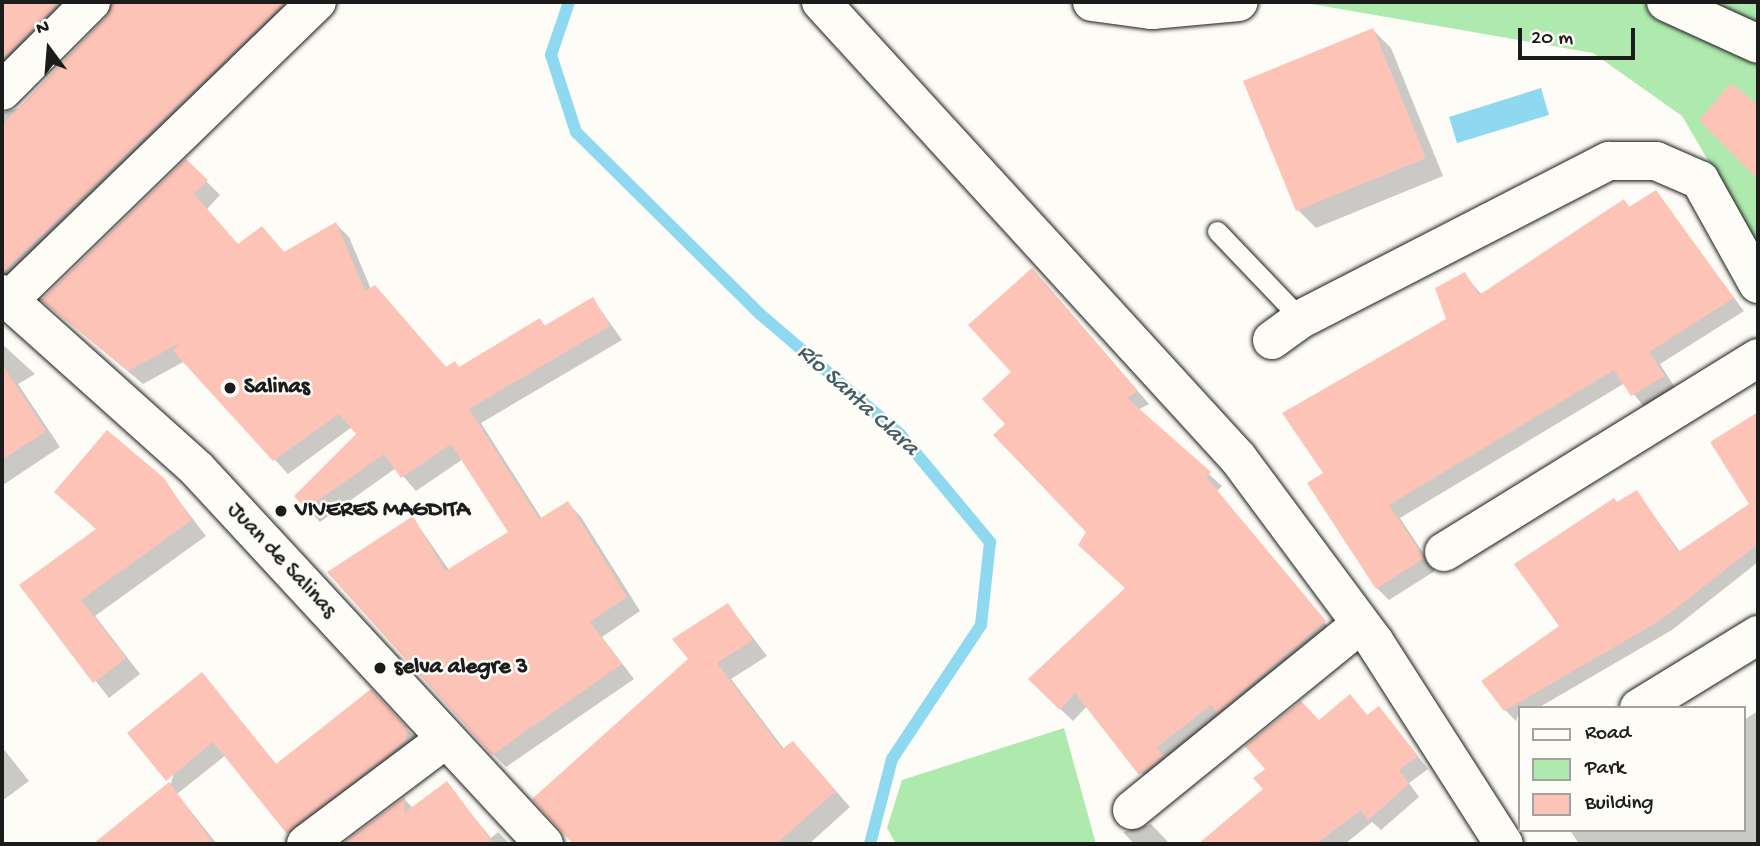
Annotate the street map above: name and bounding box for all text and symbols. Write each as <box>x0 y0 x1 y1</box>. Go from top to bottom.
north arrow <box>14 14 84 84</box>
scale bar <box>1522 14 1639 58</box>
text: N <box>34 16 52 41</box>
text: 20 m <box>1531 27 1573 52</box>
water label: Río Santa Clara <box>790 339 924 463</box>
place label: Salinas <box>244 374 310 402</box>
marker: Salinas <box>222 380 238 396</box>
street label: Juan de Salinas <box>220 497 342 625</box>
place label: VIVERES MAGDITA <box>295 497 470 525</box>
marker: VIVERES MAGDITA <box>273 503 289 519</box>
place label: selva alegre 3 <box>394 654 528 682</box>
marker: selva alegre 3 <box>372 660 388 676</box>
legend <box>1518 706 1746 832</box>
text: Road <box>1585 722 1631 747</box>
text: Park <box>1585 757 1625 782</box>
text: Building <box>1585 792 1654 817</box>

